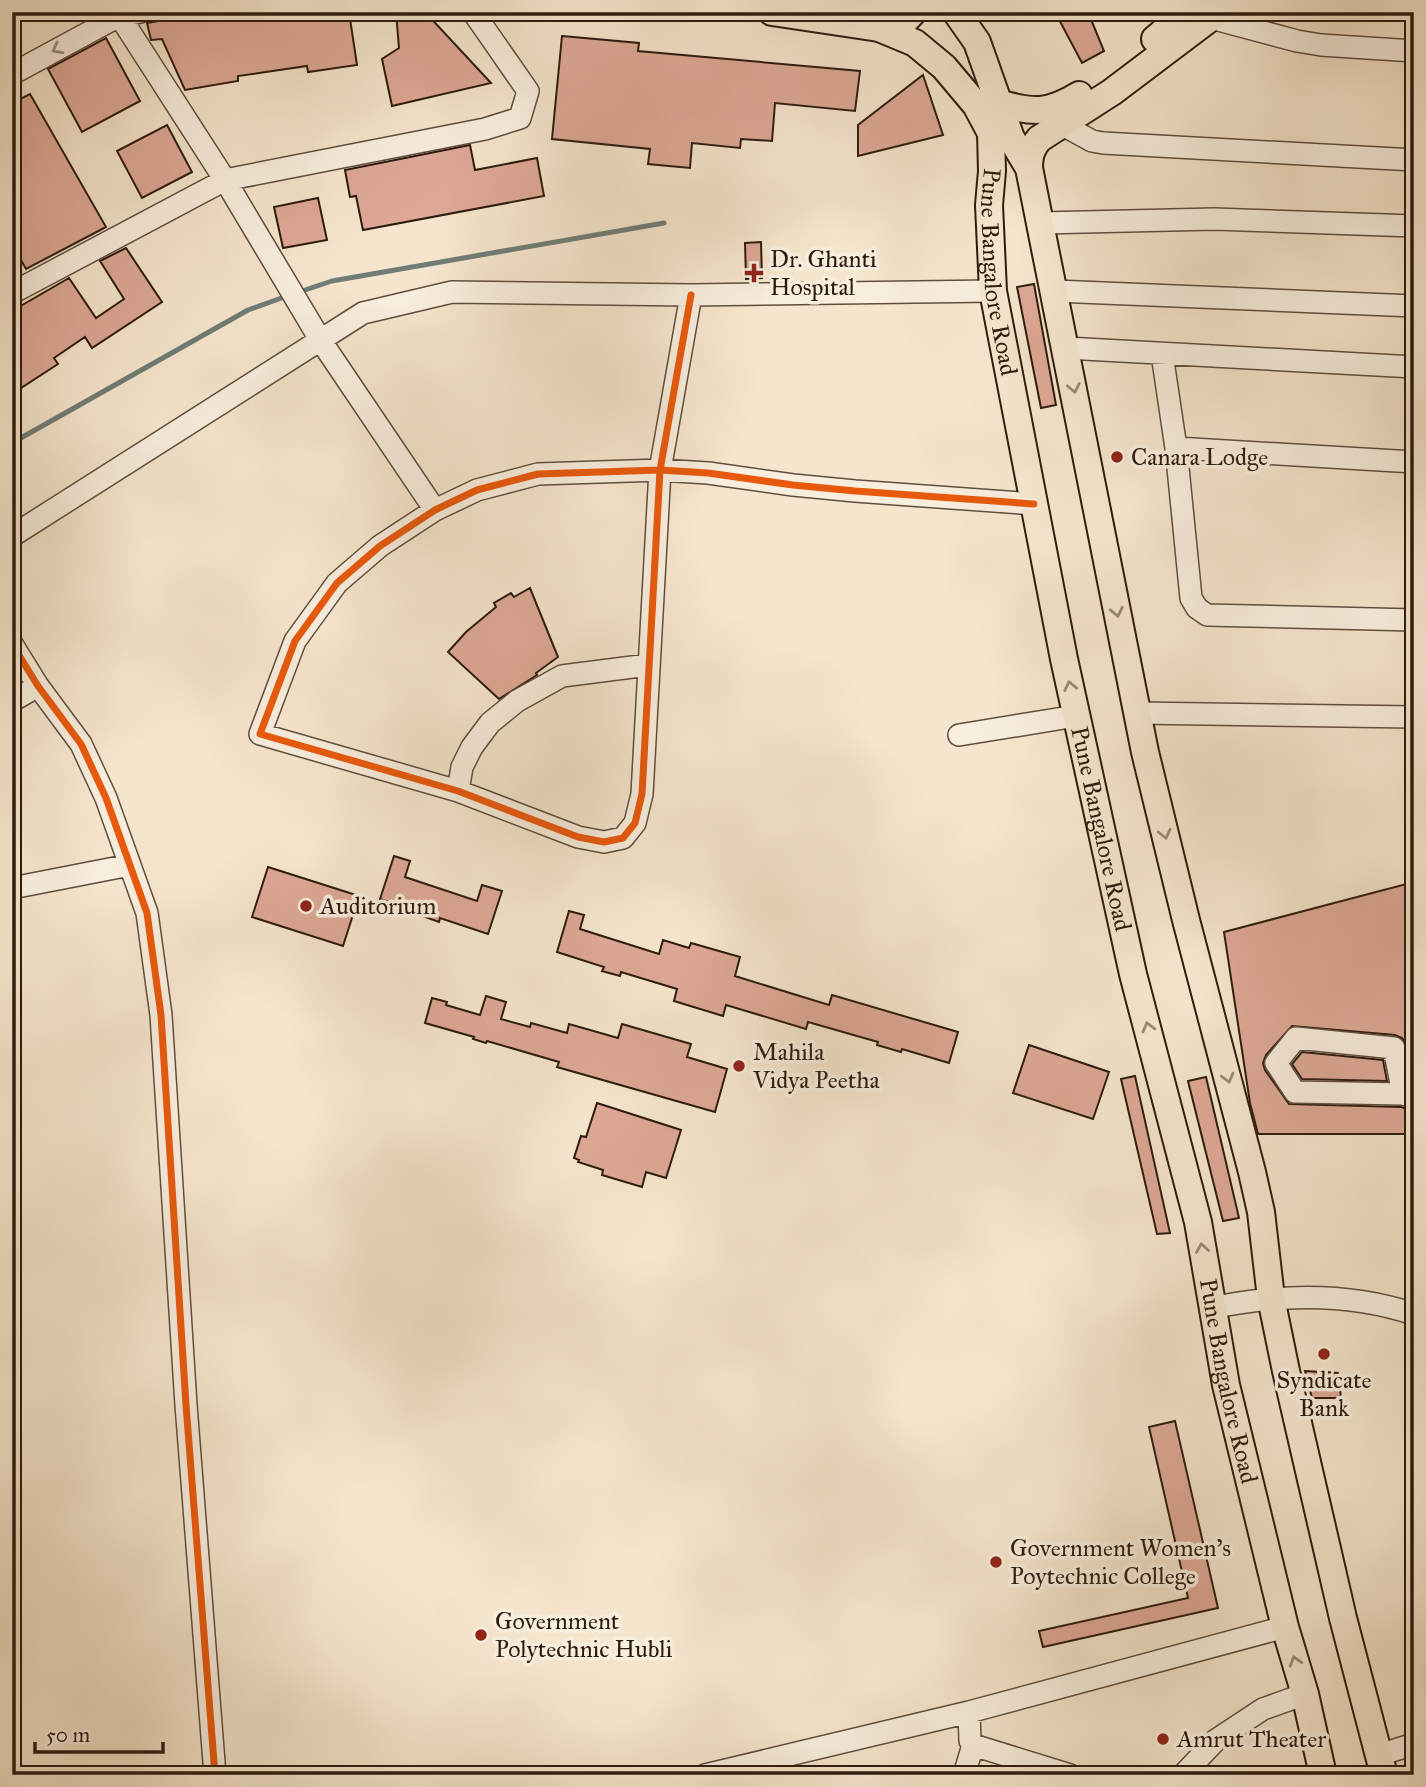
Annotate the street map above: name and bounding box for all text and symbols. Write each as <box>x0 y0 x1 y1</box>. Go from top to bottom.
one-way arrow <box>52 41 64 55</box>
street label: Pune Bangalore Road <box>974 167 1024 378</box>
place label: Dr. Ghanti Hospital <box>770 244 877 302</box>
marker: Dr. Ghanti Hospital <box>744 263 764 283</box>
one-way arrow <box>1066 382 1081 394</box>
place label: Canara Lodge <box>1131 442 1268 472</box>
marker: Canara Lodge <box>1109 449 1125 465</box>
one-way arrow <box>1109 606 1124 618</box>
one-way arrow <box>1063 680 1078 692</box>
street label: Pune Bangalore Road <box>1064 723 1138 934</box>
one-way arrow <box>1157 828 1171 840</box>
place label: Auditorium <box>319 891 436 921</box>
marker: Auditorium <box>298 898 314 914</box>
one-way arrow <box>1141 1021 1156 1033</box>
place label: Mahila Vidya Peetha <box>752 1037 880 1095</box>
marker: Mahila Vidya Peetha <box>731 1058 747 1074</box>
one-way arrow <box>1220 1072 1234 1084</box>
one-way arrow <box>1195 1242 1210 1254</box>
street label: Pune Bangalore Road <box>1193 1276 1264 1487</box>
marker: Syndicate Bank <box>1316 1346 1332 1362</box>
place label: Syndicate Bank <box>1276 1365 1372 1423</box>
place label: Government Women's Poytechnic College <box>1010 1533 1231 1591</box>
marker: Government Women's Poytechnic College <box>988 1554 1004 1570</box>
place label: Government Polytechnic Hubli <box>495 1606 673 1664</box>
marker: Government Polytechnic Hubli <box>473 1627 489 1643</box>
one-way arrow <box>1288 1655 1303 1667</box>
scale bar <box>35 1710 163 1754</box>
text: 50 m <box>46 1722 91 1748</box>
place label: Amrut Theater <box>1176 1724 1326 1754</box>
marker: Amrut Theater <box>1155 1731 1171 1747</box>

